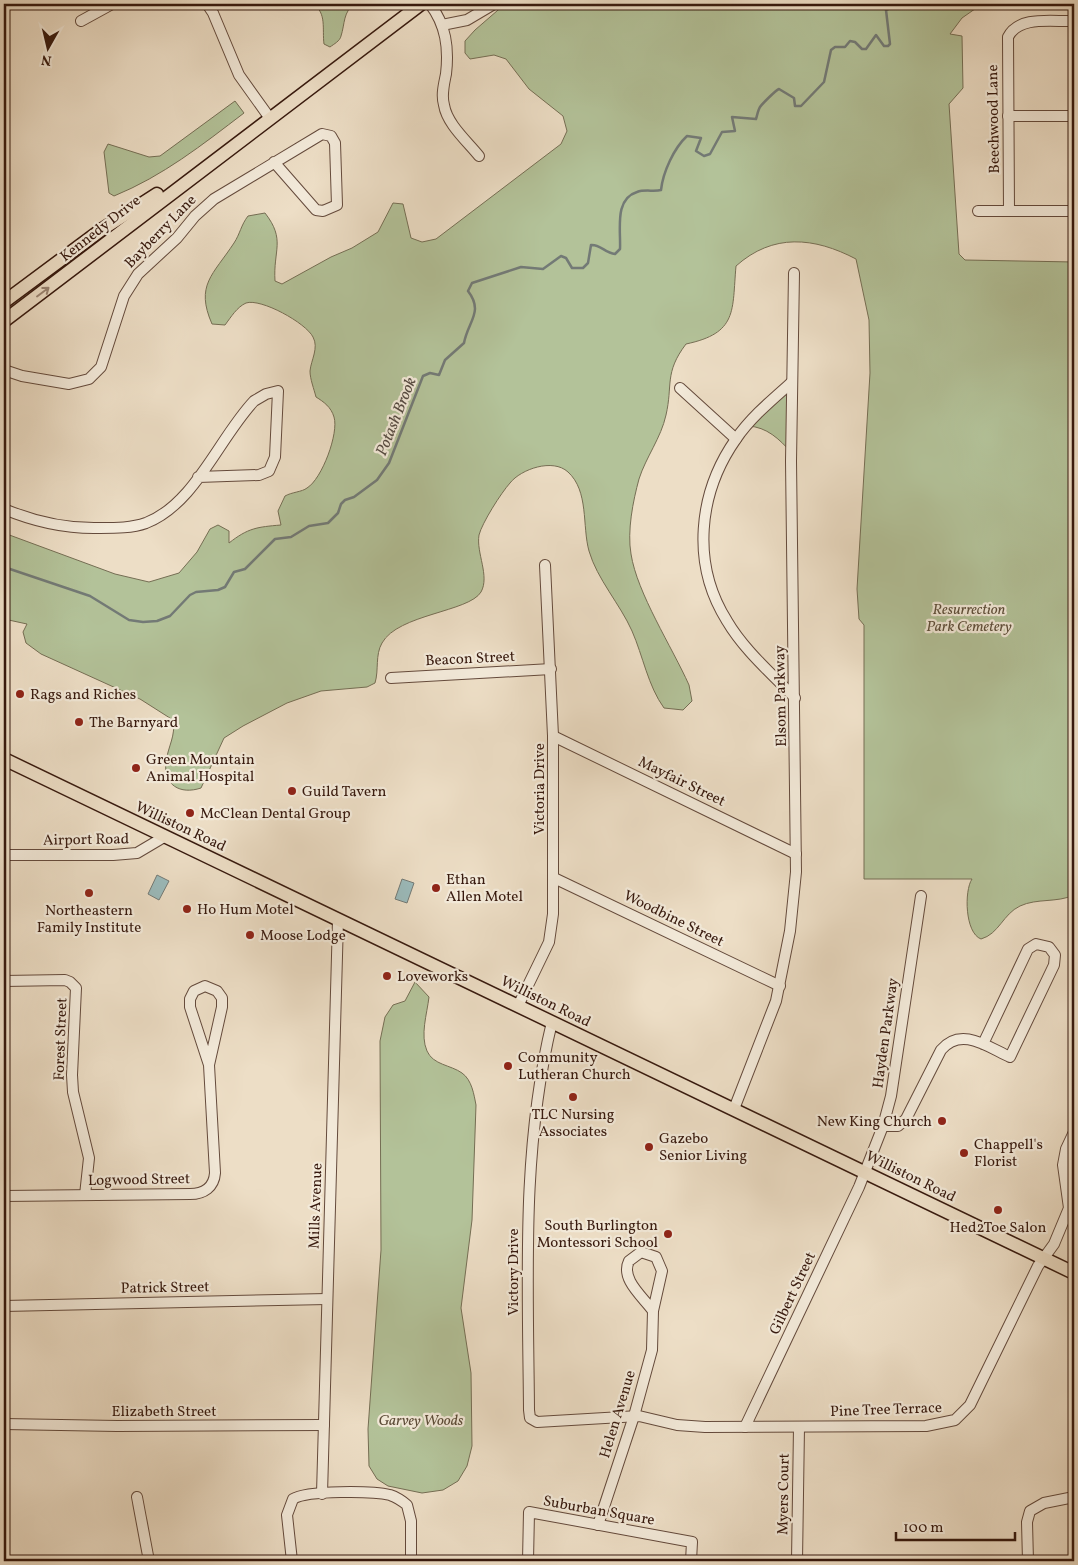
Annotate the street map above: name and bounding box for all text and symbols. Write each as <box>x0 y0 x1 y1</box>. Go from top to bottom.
north arrow <box>22 22 72 72</box>
text: N <box>40 49 53 70</box>
street label: Beechwood Lane <box>983 64 1006 174</box>
street label: Kennedy Drive <box>56 191 146 267</box>
street label: Bayberry Lane <box>121 191 202 273</box>
one-way arrow <box>36 286 49 297</box>
water label: Potash Brook <box>371 374 423 459</box>
park label: Resurrection Park Cemetery <box>926 600 1012 638</box>
street label: Elsom Parkway <box>770 645 793 747</box>
street label: Beacon Street <box>425 647 516 672</box>
place label: Rags and Riches <box>30 685 136 706</box>
marker: Rags and Riches <box>14 688 26 700</box>
place label: The Barnyard <box>89 713 178 734</box>
marker: The Barnyard <box>73 716 85 728</box>
street label: Victoria Drive <box>530 743 551 835</box>
place label: Green Mountain Animal Hospital <box>146 750 255 788</box>
street label: Mayfair Street <box>634 752 729 813</box>
marker: Green Mountain Animal Hospital <box>130 762 142 774</box>
place label: Guild Tavern <box>302 782 386 803</box>
marker: Guild Tavern <box>286 785 298 797</box>
street label: Williston Road <box>132 797 229 858</box>
place label: McClean Dental Group <box>200 804 351 825</box>
marker: McClean Dental Group <box>184 807 196 819</box>
street label: Airport Road <box>43 829 129 852</box>
place label: Ethan Allen Motel <box>446 870 523 908</box>
marker: Ethan Allen Motel <box>430 882 442 894</box>
street label: Woodbine Street <box>620 886 727 953</box>
marker: Northeastern Family Institute <box>83 887 95 899</box>
place label: Ho Hum Motel <box>197 900 294 921</box>
place label: Northeastern Family Institute <box>37 901 141 939</box>
marker: Ho Hum Motel <box>181 903 193 915</box>
place label: Moose Lodge <box>260 926 346 947</box>
marker: Moose Lodge <box>244 929 256 941</box>
place label: Loveworks <box>397 967 468 988</box>
marker: Loveworks <box>381 970 393 982</box>
street label: Williston Road <box>497 971 594 1033</box>
street label: Hayden Parkway <box>868 977 905 1090</box>
street label: Forest Street <box>50 997 73 1081</box>
place label: Community Lutheran Church <box>518 1048 631 1086</box>
marker: Community Lutheran Church <box>502 1060 514 1072</box>
marker: TLC Nursing Associates <box>567 1091 579 1103</box>
place label: TLC Nursing Associates <box>531 1105 615 1143</box>
place label: New King Church <box>817 1112 932 1133</box>
marker: New King Church <box>936 1115 948 1127</box>
place label: Gazebo Senior Living <box>659 1129 747 1167</box>
place label: Chappell's Florist <box>974 1135 1043 1173</box>
marker: Gazebo Senior Living <box>643 1141 655 1153</box>
street label: Williston Road <box>862 1146 959 1208</box>
marker: Chappell's Florist <box>958 1147 970 1159</box>
street label: Mills Avenue <box>305 1163 328 1249</box>
street label: Logwood Street <box>88 1169 190 1192</box>
marker: Hed2Toe Salon <box>992 1204 1004 1216</box>
place label: South Burlington Montessori School <box>537 1216 658 1254</box>
place label: Hed2Toe Salon <box>950 1218 1046 1239</box>
street label: Victory Drive <box>504 1228 525 1316</box>
marker: South Burlington Montessori School <box>662 1228 674 1240</box>
street label: Gilbert Street <box>765 1249 822 1338</box>
street label: Patrick Street <box>120 1277 210 1300</box>
street label: Helen Avenue <box>595 1368 642 1461</box>
street label: Pine Tree Terrace <box>830 1398 942 1423</box>
street label: Elizabeth Street <box>112 1402 216 1423</box>
park label: Garvey Woods <box>379 1411 464 1432</box>
street label: Myers Court <box>773 1453 796 1535</box>
street label: Suburban Square <box>541 1491 656 1532</box>
scale bar <box>896 1510 1014 1542</box>
text: 100 m <box>903 1518 943 1539</box>

